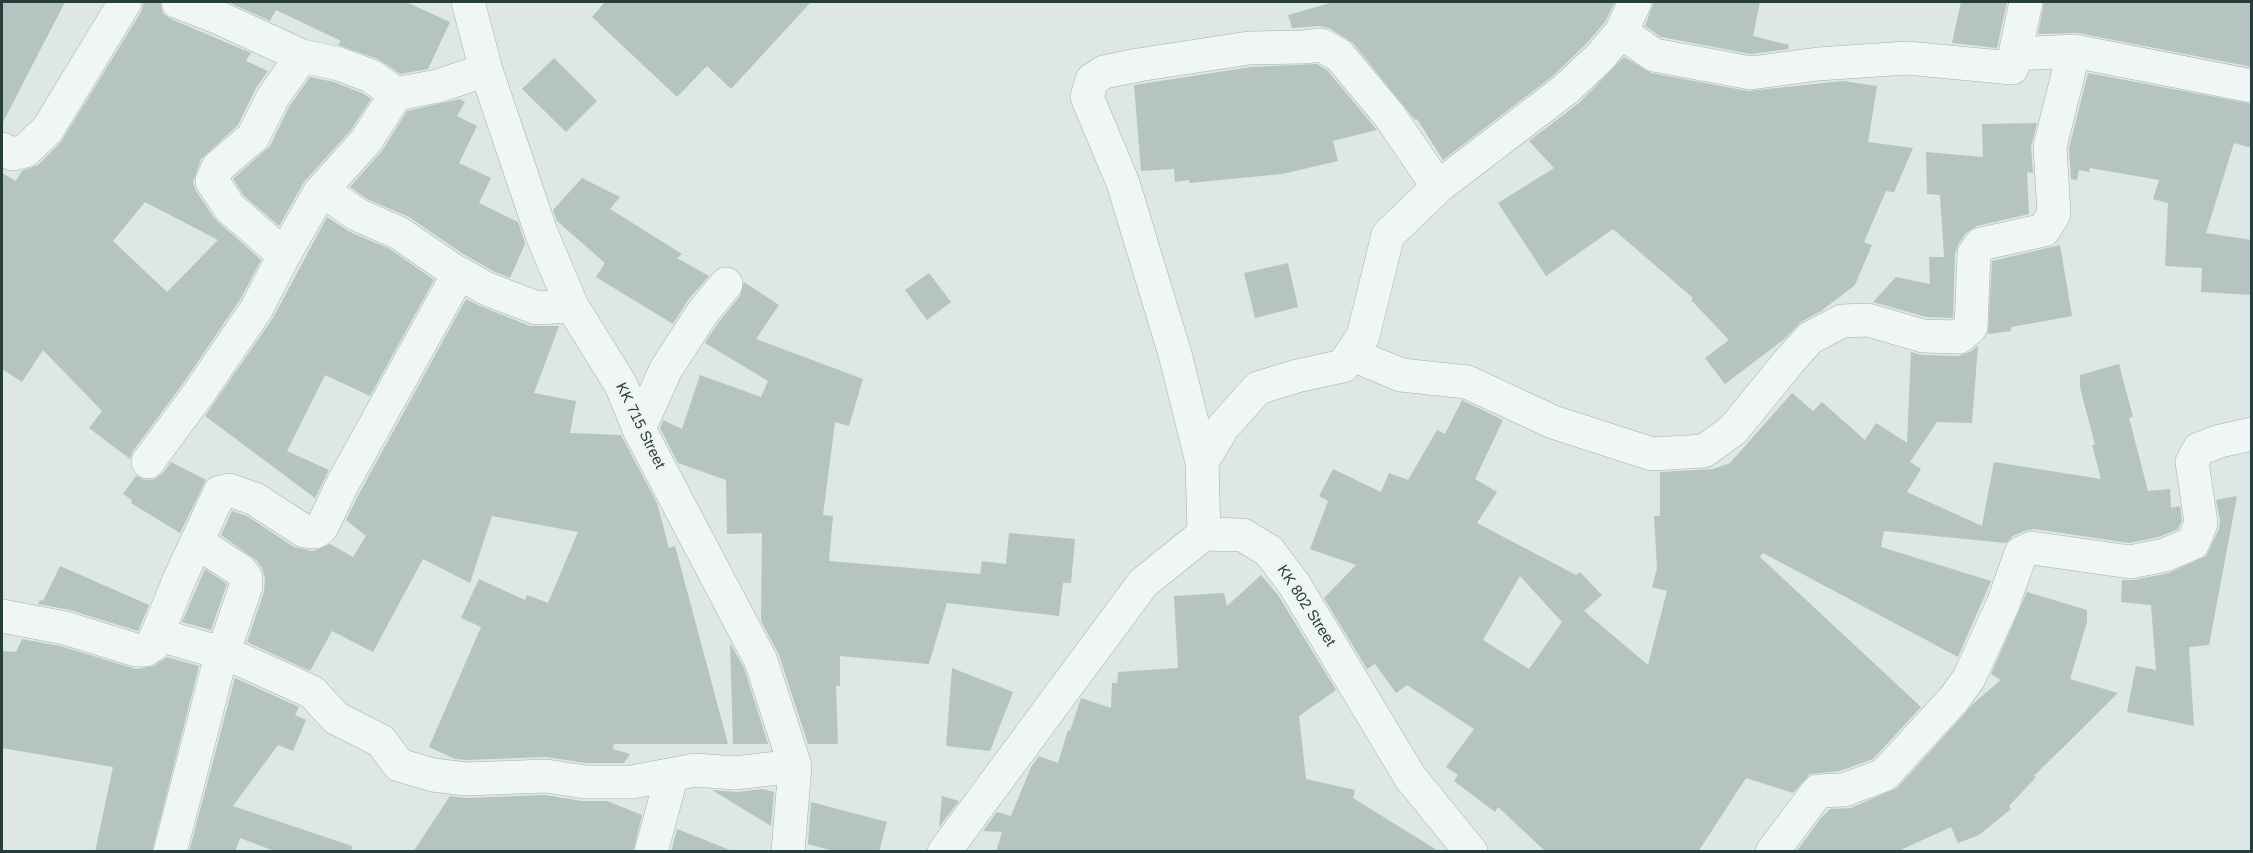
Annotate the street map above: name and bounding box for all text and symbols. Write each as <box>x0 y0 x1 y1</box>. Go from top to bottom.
street label: KK 715 Street <box>611 380 669 472</box>
street label: KK 802 Street <box>1273 562 1339 650</box>

